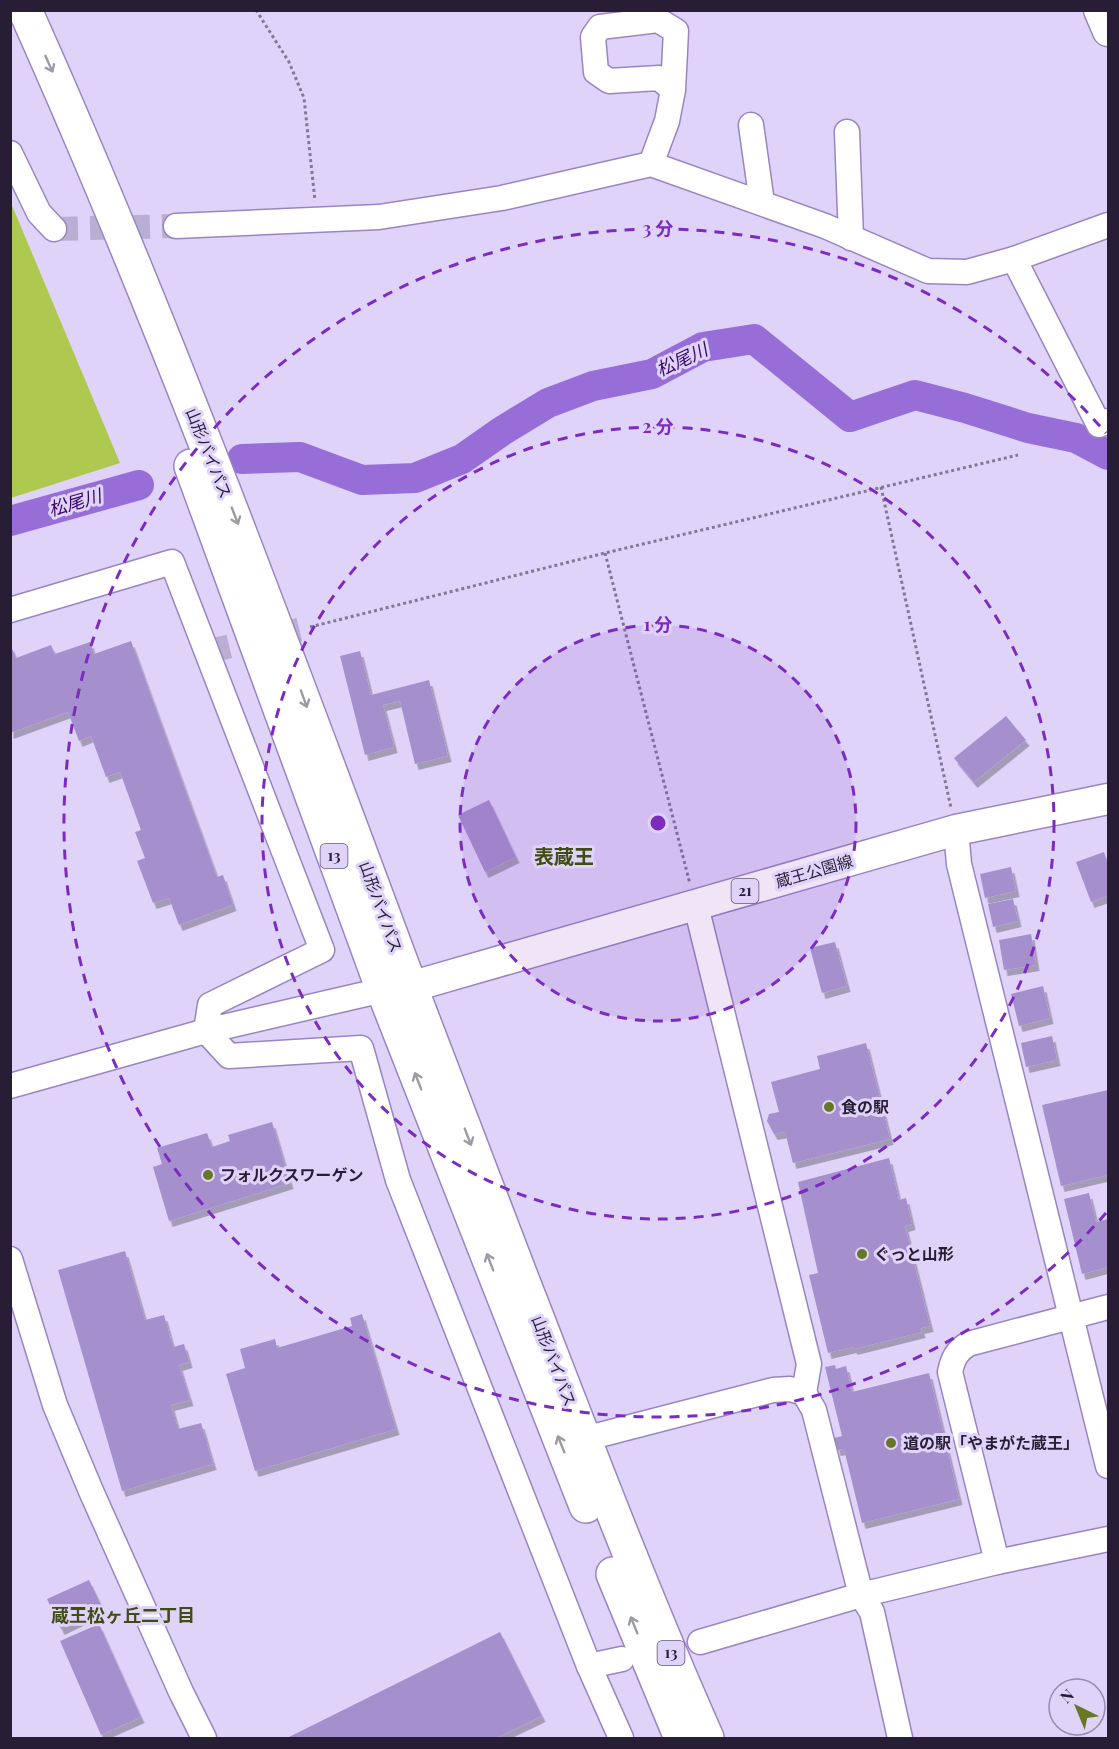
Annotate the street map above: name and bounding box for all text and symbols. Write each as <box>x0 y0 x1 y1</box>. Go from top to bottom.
one-way arrow <box>44 54 55 72</box>
text: 3 分 <box>643 216 673 240</box>
water label: 松尾川 <box>652 336 713 381</box>
street label: 山形バイパス <box>182 405 237 501</box>
text: 2 分 <box>642 414 674 438</box>
water label: 松尾川 <box>45 483 106 521</box>
one-way arrow <box>230 506 241 525</box>
text: 1 分 <box>643 612 673 636</box>
one-way arrow <box>299 689 310 707</box>
centre of rings <box>648 813 668 833</box>
district label: 表蔵王 <box>534 842 594 869</box>
road number: 13 <box>320 844 348 868</box>
street label: 蔵王公園線 <box>773 849 855 892</box>
street label: 山形バイパス <box>355 858 408 955</box>
road number: 21 <box>732 879 758 903</box>
one-way arrow <box>412 1072 423 1091</box>
place label: 食の駅 <box>841 1096 889 1117</box>
marker: 食の駅 <box>822 1100 836 1114</box>
one-way arrow <box>463 1127 474 1146</box>
place label: フォルクスワーゲン <box>220 1164 364 1185</box>
marker: フォルクスワーゲン <box>201 1168 215 1182</box>
place label: ぐっと山形 <box>874 1243 954 1264</box>
marker: ぐっと山形 <box>855 1247 869 1261</box>
one-way arrow <box>484 1254 495 1272</box>
street label: 山形バイパス <box>528 1312 581 1409</box>
place label: 道の駅「やまがた蔵王」 <box>903 1432 1079 1453</box>
one-way arrow <box>555 1435 566 1454</box>
marker: 道の駅「やまがた蔵王」 <box>884 1436 898 1450</box>
district label: 蔵王松ヶ丘二丁目 <box>51 1603 195 1627</box>
one-way arrow <box>628 1616 639 1635</box>
road number: 13 <box>658 1641 684 1665</box>
north arrow <box>1047 1677 1107 1737</box>
text: N <box>1055 1684 1078 1707</box>

